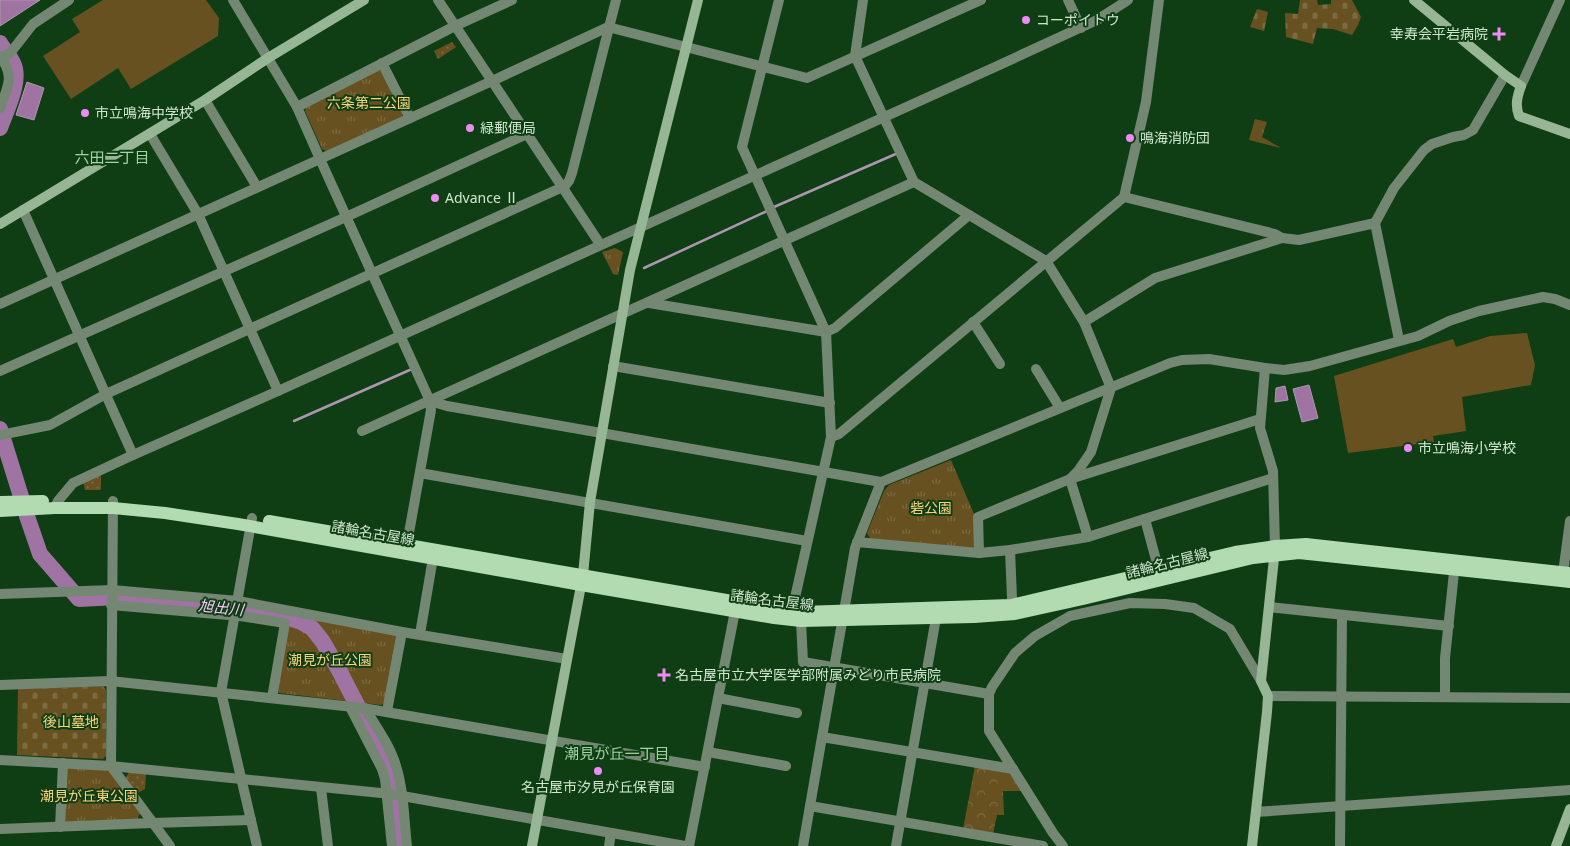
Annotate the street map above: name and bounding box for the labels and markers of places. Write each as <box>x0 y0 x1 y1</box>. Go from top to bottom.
place label: コーポイトウ <box>1036 10 1120 29</box>
marker: コーポイトウ <box>1020 14 1032 26</box>
place label: 幸寿会平岩病院 <box>1390 24 1488 43</box>
marker: 幸寿会平岩病院 <box>1492 27 1506 41</box>
place label: 市立鳴海中学校 <box>95 103 193 122</box>
marker: 市立鳴海中学校 <box>79 107 91 119</box>
place label: 緑郵便局 <box>480 118 536 137</box>
marker: 緑郵便局 <box>464 122 476 134</box>
place label: 鳴海消防団 <box>1140 128 1210 147</box>
marker: 鳴海消防団 <box>1124 132 1136 144</box>
place label: Advance Ⅱ <box>445 188 518 207</box>
marker: Advance Ⅱ <box>429 192 441 204</box>
place label: 市立鳴海小学校 <box>1418 438 1516 457</box>
marker: 市立鳴海小学校 <box>1402 442 1414 454</box>
place label: 名古屋市立大学医学部附属みどり市民病院 <box>675 665 941 684</box>
marker: 名古屋市立大学医学部附属みどり市民病院 <box>657 668 671 682</box>
marker: 名古屋市汐見が丘保育園 <box>592 765 604 777</box>
place label: 名古屋市汐見が丘保育園 <box>521 777 675 796</box>

